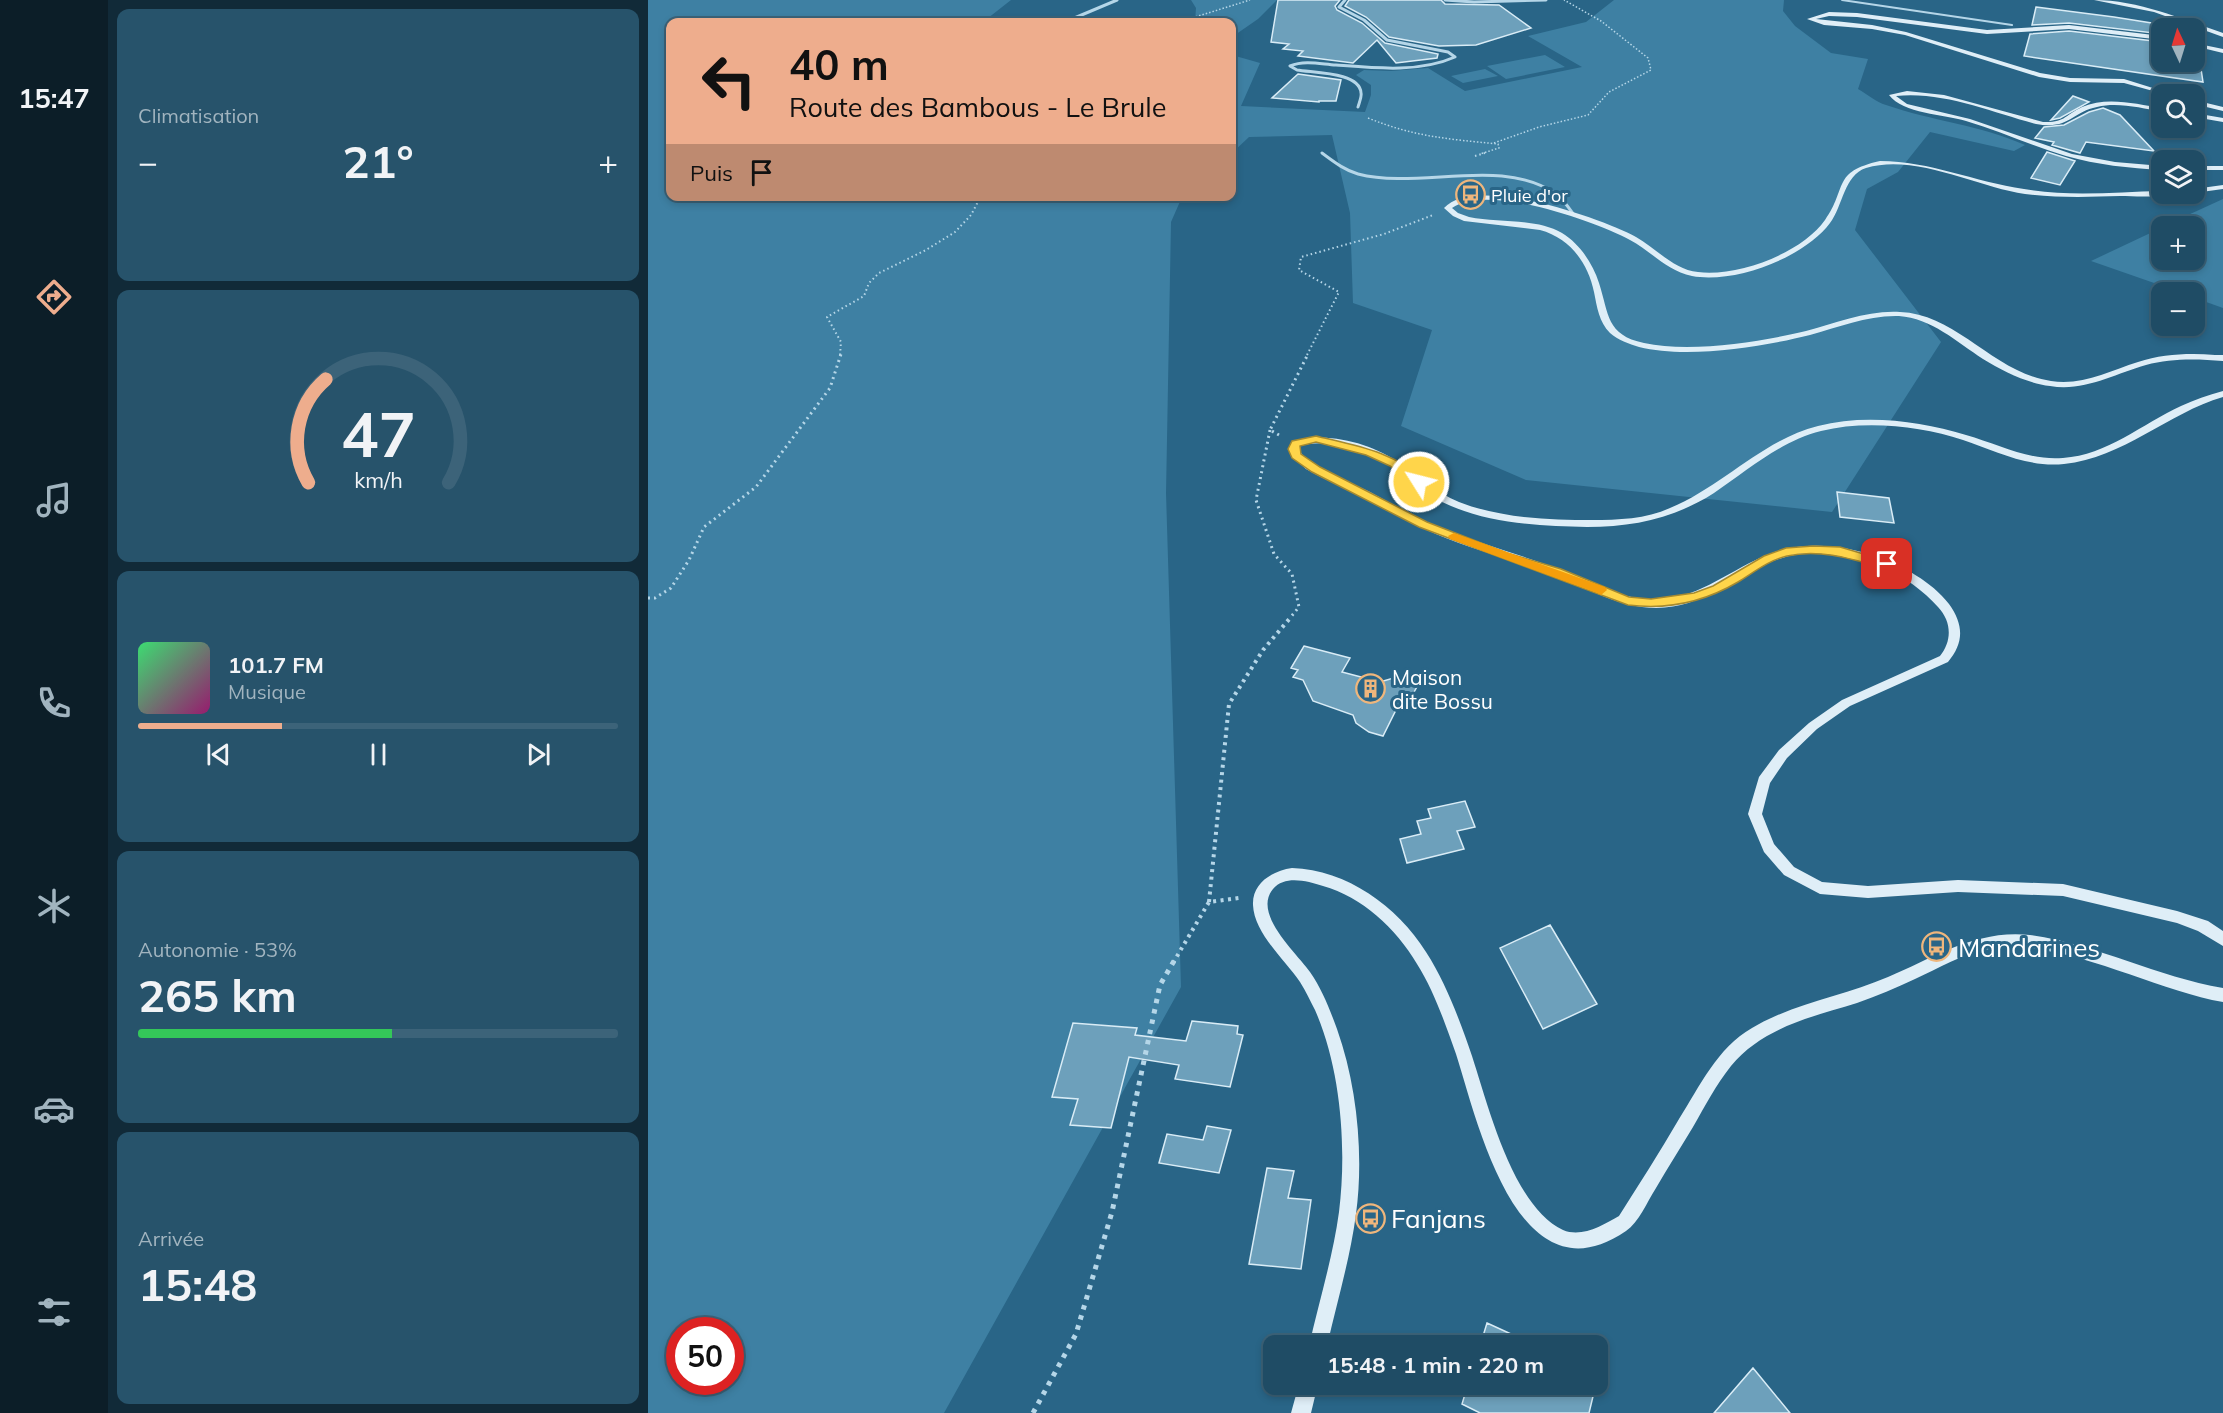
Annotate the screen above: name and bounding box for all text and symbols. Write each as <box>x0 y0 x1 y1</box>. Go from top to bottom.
north arrow <box>2151 18 2205 72</box>
map controls <box>2151 18 2205 336</box>
text: 40 m <box>789 38 889 91</box>
icon: left <box>690 42 768 120</box>
text: 15:47 <box>18 81 90 115</box>
button: search <box>2151 84 2205 138</box>
text: Route des Bambous - Le Brule <box>789 90 1166 124</box>
text: Climatisation <box>138 103 259 128</box>
text: 21° <box>342 133 414 189</box>
text: − <box>138 141 158 182</box>
text: + <box>598 141 618 182</box>
button: layers <box>2151 150 2205 204</box>
icon: arrive <box>745 156 778 189</box>
text: Puis <box>690 159 733 187</box>
bus stop icon: Pluie d'or <box>1454 179 1486 211</box>
place label: Pluie d'or <box>1491 184 1568 207</box>
button: + <box>2151 216 2205 270</box>
icon: directions <box>33 276 75 318</box>
button: − <box>2151 282 2205 336</box>
text: 47 <box>341 394 415 473</box>
position arrow <box>1387 450 1451 514</box>
text: km/h <box>354 466 402 493</box>
icon: music <box>33 479 75 521</box>
pin <box>1861 538 1912 589</box>
icon: arrive <box>1870 547 1903 580</box>
text: 101.7 FM <box>228 651 324 679</box>
place label: Maison dite Bossu <box>1392 664 1493 714</box>
building icon: Maison dite Bossu <box>1355 673 1387 705</box>
text: Musique <box>228 679 306 704</box>
icon: phone <box>33 682 75 724</box>
icon: previous <box>202 738 235 771</box>
icon: pause <box>362 738 395 771</box>
icon: next <box>522 738 555 771</box>
icon: climate <box>33 885 75 927</box>
bus stop icon: Mandarines <box>1921 931 1953 963</box>
place label: Mandarines <box>1958 931 2100 964</box>
text: Autonomie · 53% <box>138 937 297 962</box>
text: 265 km <box>138 967 297 1023</box>
icon: car <box>33 1088 75 1130</box>
bus stop icon: Fanjans <box>1354 1202 1386 1234</box>
place label: Fanjans <box>1391 1202 1486 1235</box>
text: Arrivée <box>138 1226 204 1251</box>
text: 15:48 <box>138 1256 257 1312</box>
icon: filters <box>33 1291 75 1333</box>
speed limit sign: 50 <box>666 1317 744 1395</box>
text: 15:48 · 1 min · 220 m <box>1327 1351 1544 1379</box>

